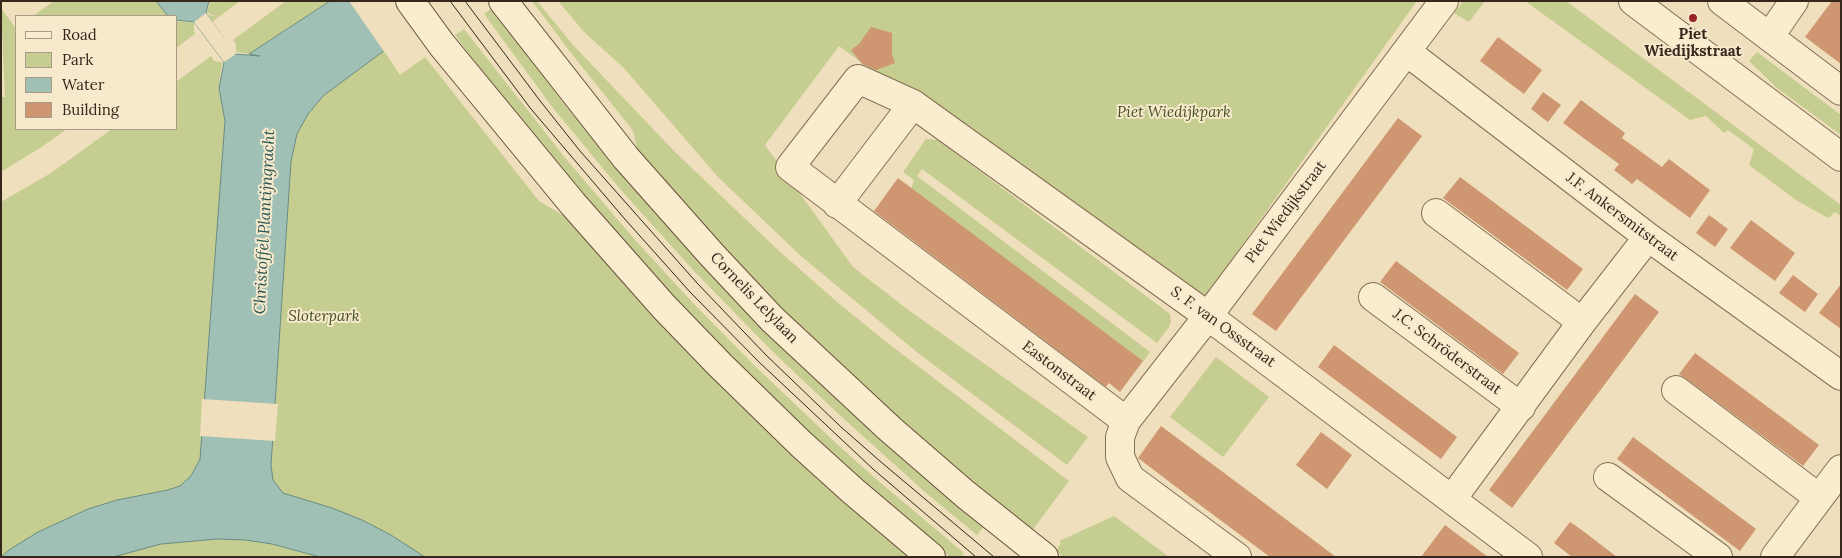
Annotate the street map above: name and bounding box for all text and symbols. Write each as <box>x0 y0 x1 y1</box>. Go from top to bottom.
marker: Piet Wiedijkstraat <box>1687 12 1699 24</box>
legend <box>15 15 178 130</box>
text: Road <box>62 25 97 44</box>
place label: Piet Wiedijkstraat <box>1644 26 1742 61</box>
text: Park <box>62 50 93 69</box>
text: Water <box>62 75 104 94</box>
text: Building <box>62 100 119 119</box>
park label: Piet Wiedijkpark <box>1117 104 1231 122</box>
water label: Christoffel Plantijngracht <box>251 129 279 315</box>
street label: Piet Wiedijkstraat <box>1242 157 1330 267</box>
street label: J.F. Ankersmitstraat <box>1562 169 1682 265</box>
street label: Cornelis Lelylaan <box>706 249 802 347</box>
street label: S. F. van Ossstraat <box>1167 283 1279 371</box>
street label: J.C. Schröderstraat <box>1389 305 1505 399</box>
park label: Sloterpark <box>288 308 360 326</box>
street label: Eastonstraat <box>1018 337 1100 405</box>

